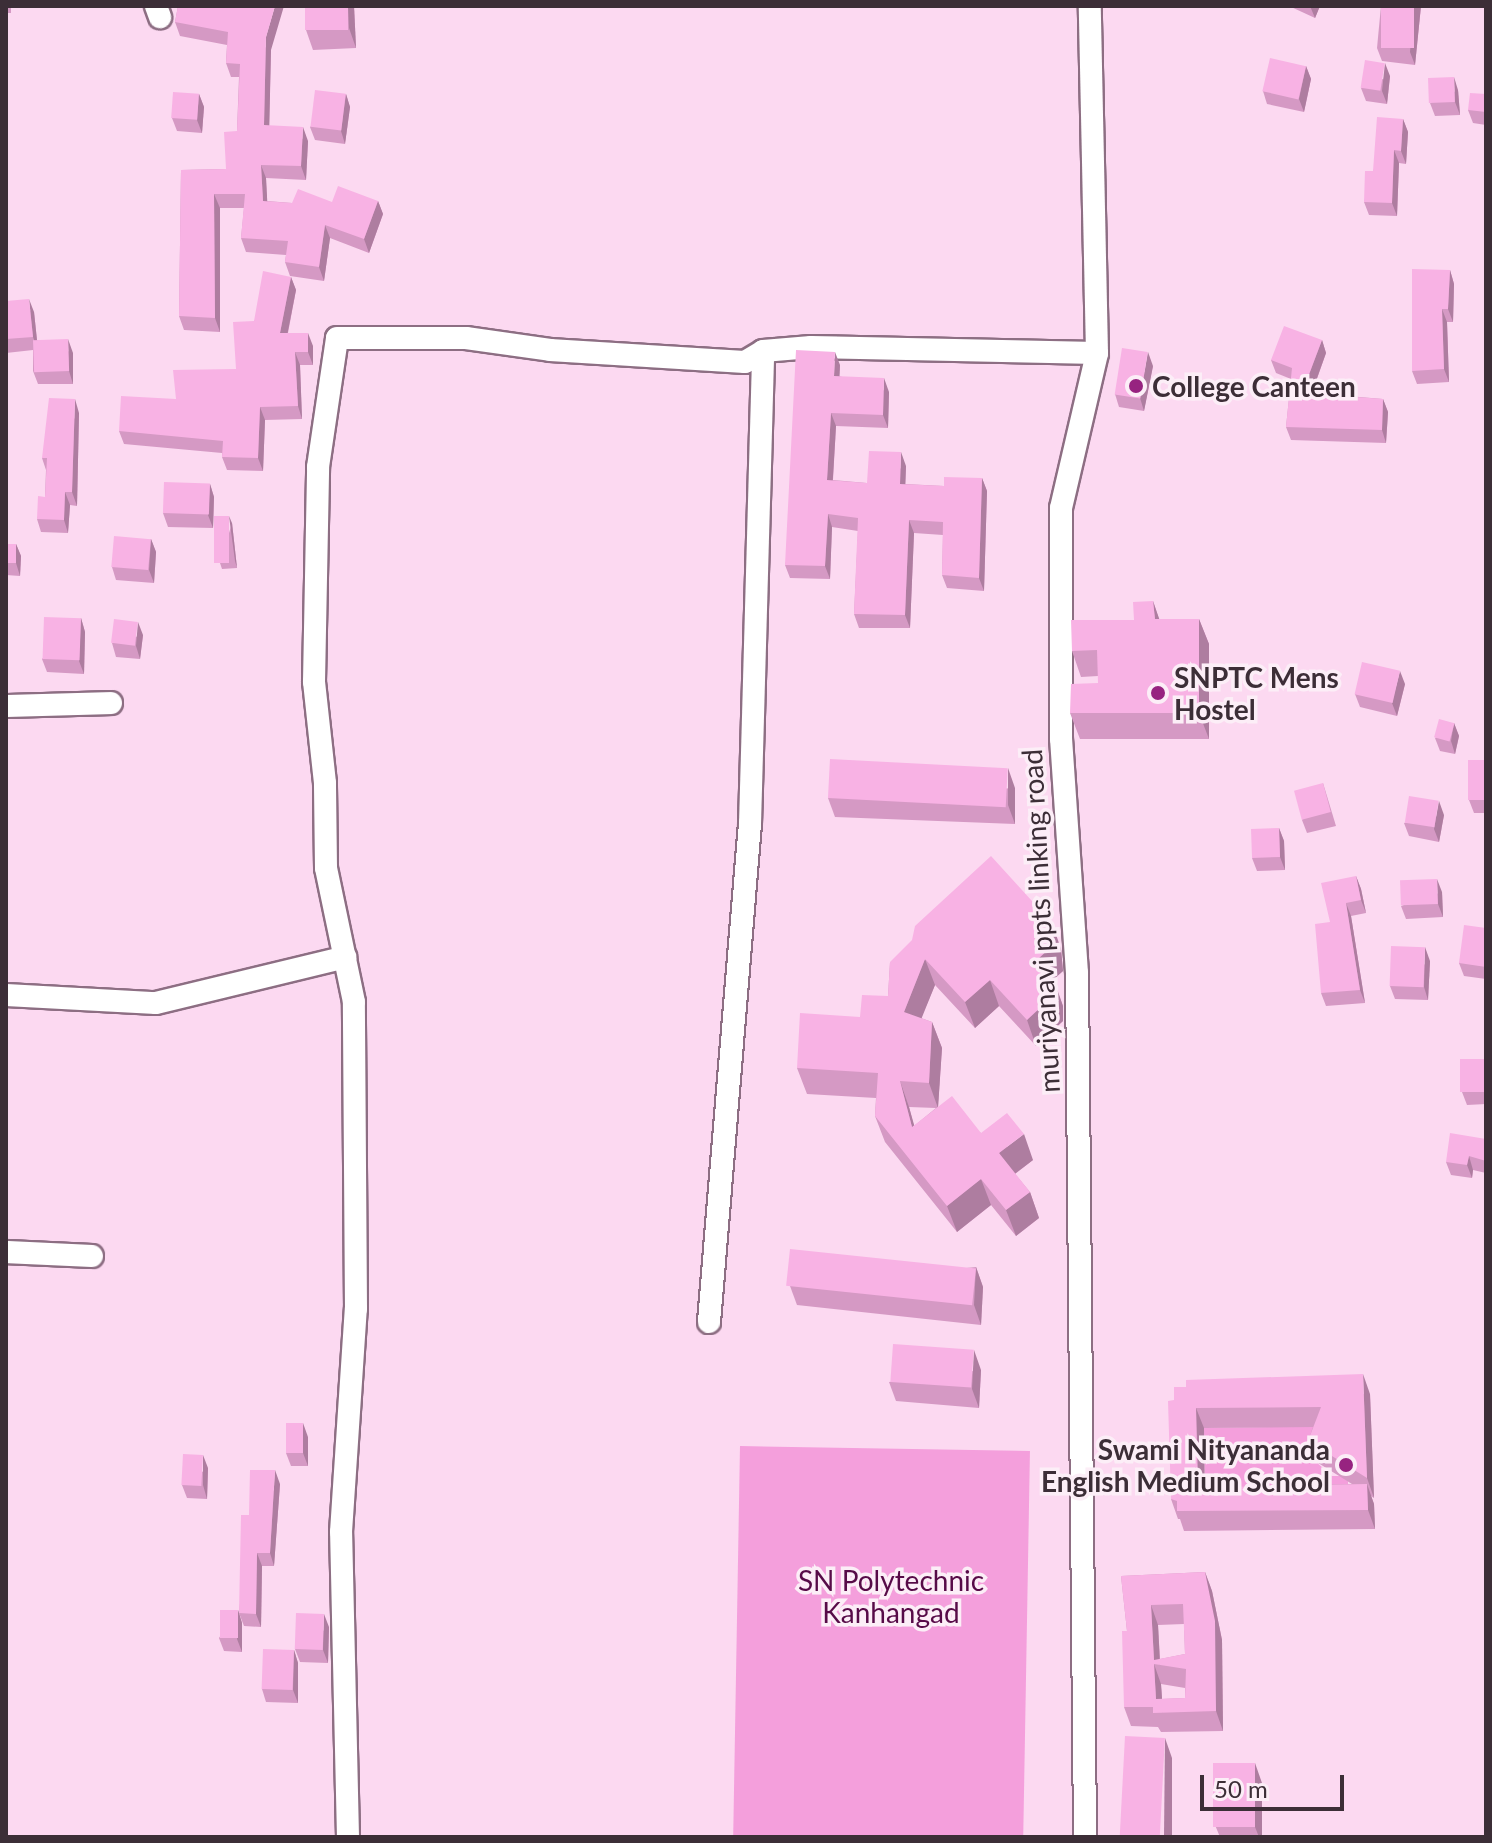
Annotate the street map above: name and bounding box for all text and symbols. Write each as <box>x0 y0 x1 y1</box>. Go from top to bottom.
place label: College Canteen <box>1152 369 1356 403</box>
marker: College Canteen <box>1127 377 1145 395</box>
place label: SNPTC Mens Hostel <box>1174 660 1339 726</box>
marker: SNPTC Mens Hostel <box>1149 684 1167 702</box>
street label: muriyanavi ppts linking road <box>1014 748 1066 1094</box>
place label: Swami Nityananda English Medium School <box>1041 1432 1330 1498</box>
marker: Swami Nityananda English Medium School <box>1337 1456 1355 1474</box>
park label: SN Polytechnic Kanhangad <box>798 1563 984 1629</box>
scale bar <box>1204 1759 1348 1809</box>
text: 50 m <box>1214 1774 1268 1803</box>

